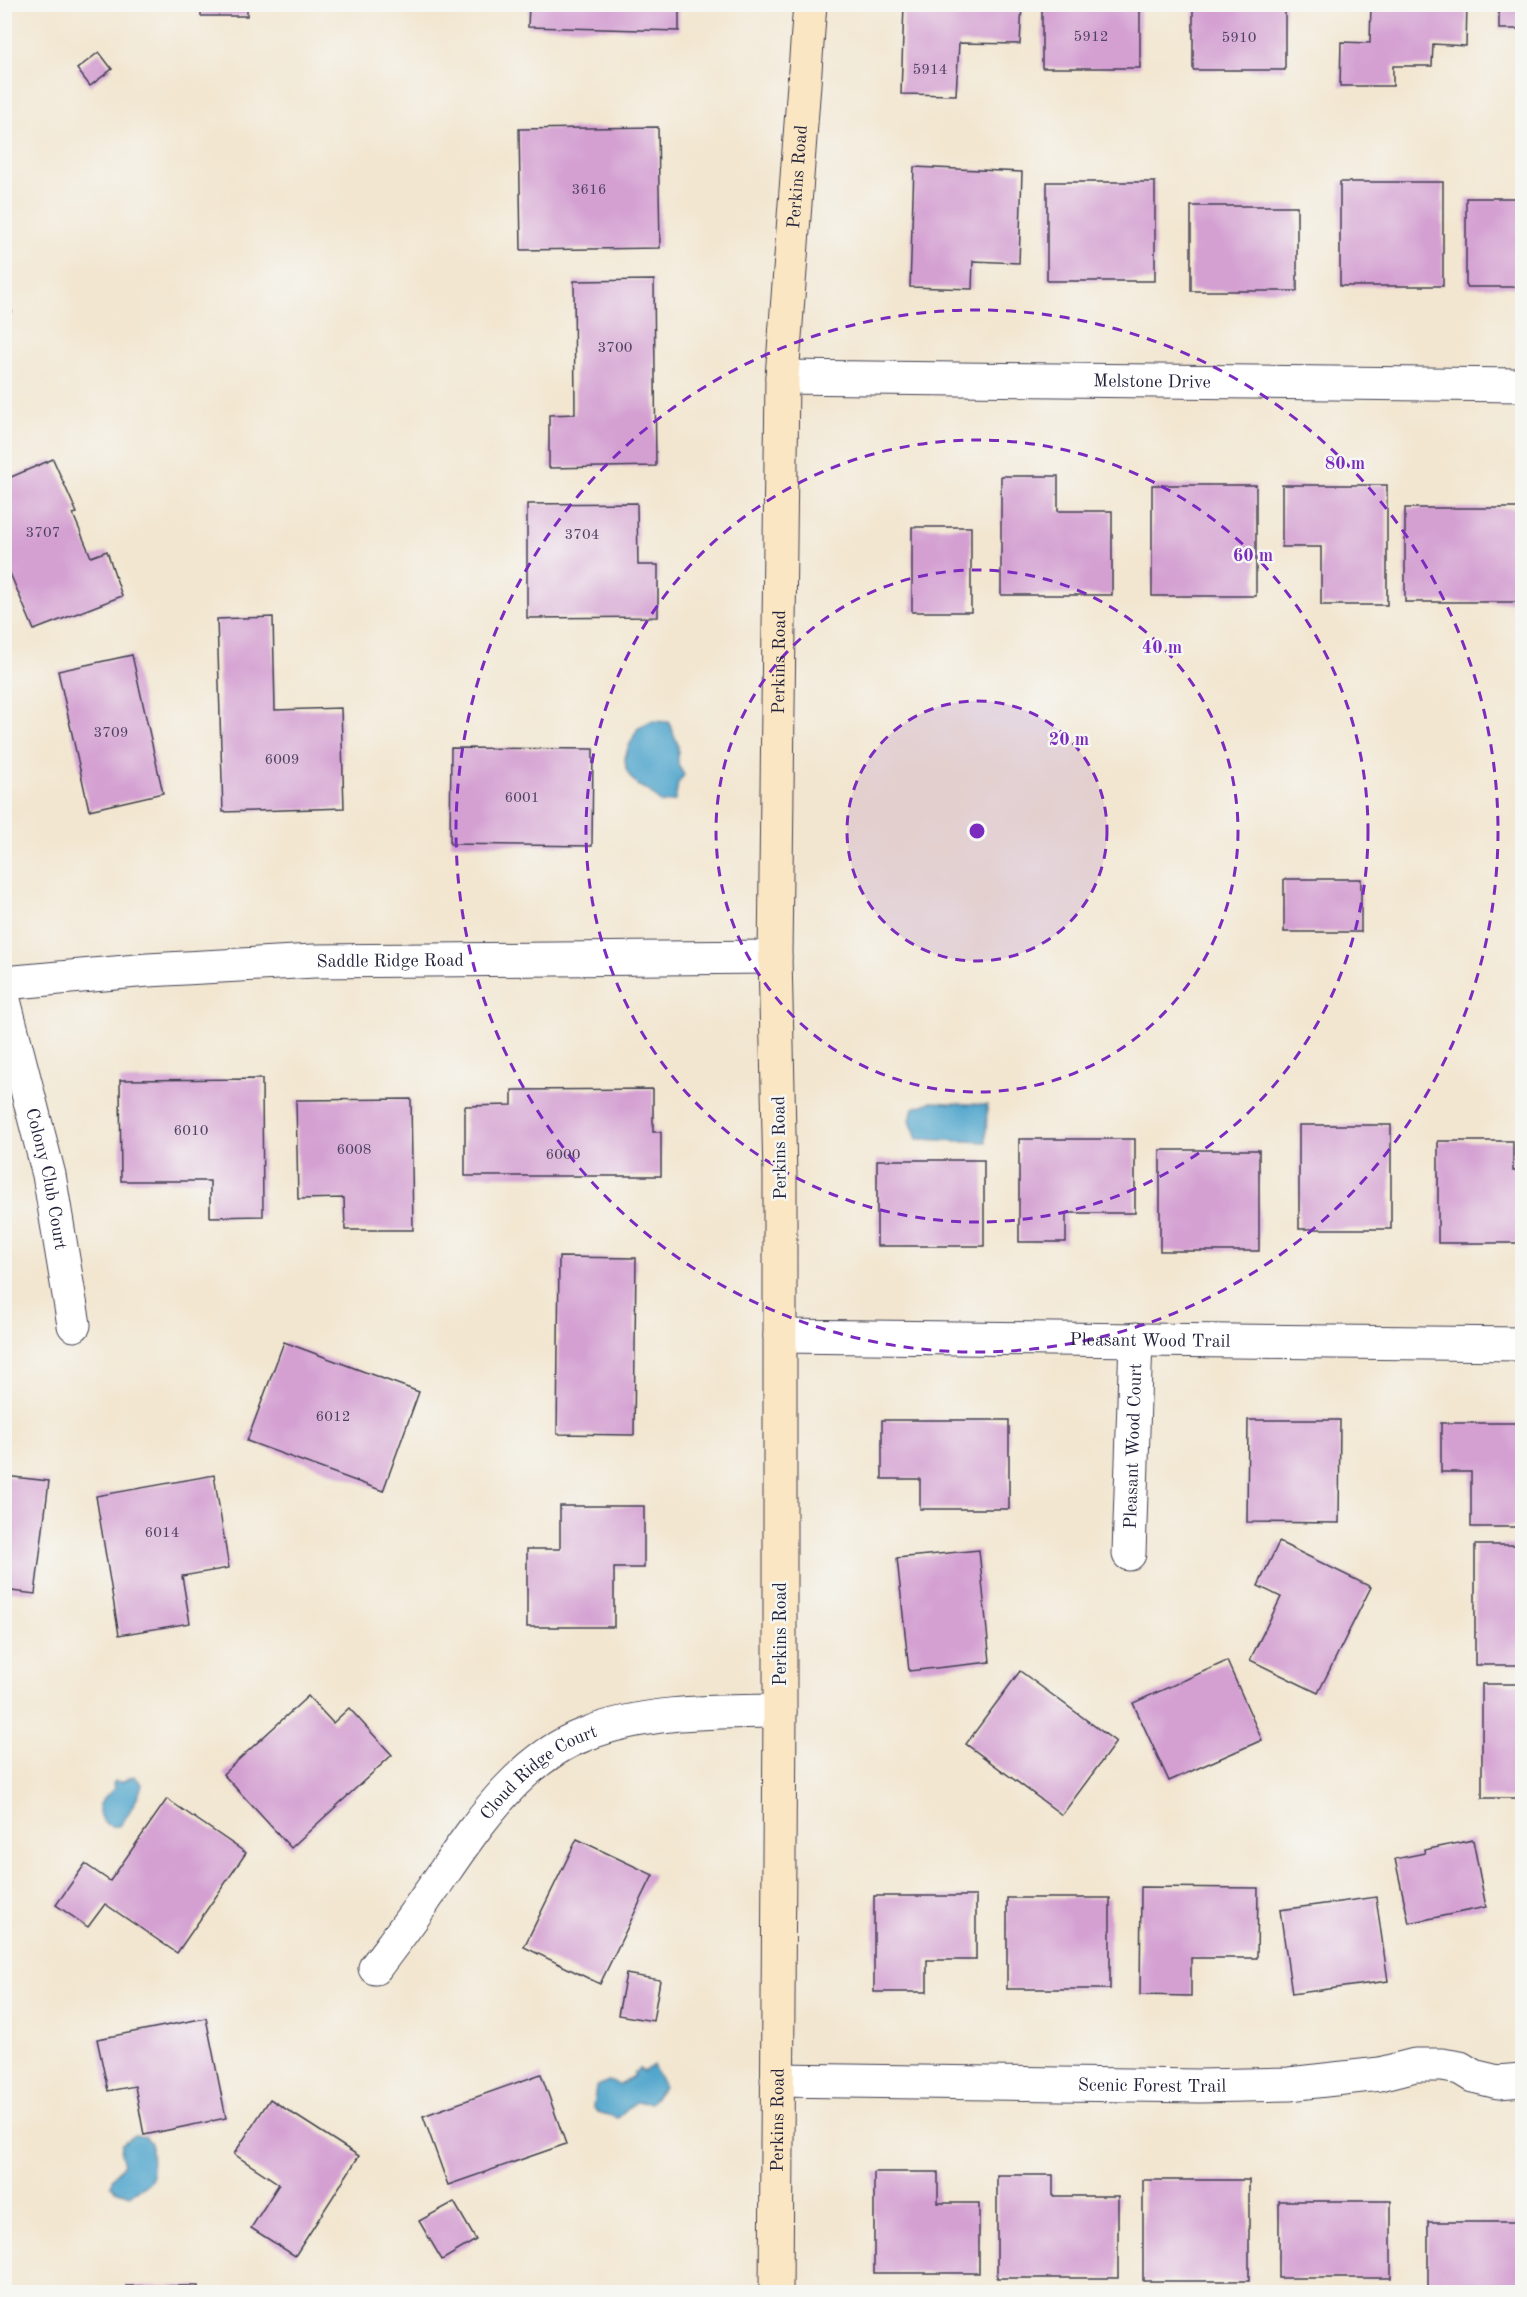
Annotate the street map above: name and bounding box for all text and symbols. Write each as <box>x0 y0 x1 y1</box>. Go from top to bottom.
house number: 5912 <box>1074 30 1108 45</box>
house number: 5910 <box>1222 31 1256 46</box>
house number: 5914 <box>913 63 947 78</box>
street label: Perkins Road <box>785 124 811 229</box>
house number: 3616 <box>572 183 606 198</box>
house number: 3700 <box>598 341 632 356</box>
street label: Melstone Drive <box>1093 372 1211 392</box>
text: 80 m <box>1325 455 1365 473</box>
house number: 3707 <box>26 526 60 541</box>
house number: 3704 <box>565 528 599 543</box>
text: 60 m <box>1233 547 1273 565</box>
street label: Perkins Road <box>770 610 789 714</box>
text: 40 m <box>1142 639 1182 657</box>
house number: 3709 <box>94 726 128 741</box>
text: 20 m <box>1049 731 1089 749</box>
house number: 6009 <box>265 753 299 768</box>
house number: 6001 <box>505 791 539 806</box>
centre of rings <box>967 821 987 841</box>
street label: Saddle Ridge Road <box>316 952 464 971</box>
street label: Perkins Road <box>770 1096 790 1200</box>
street label: Colony Club Court <box>22 1106 69 1251</box>
house number: 6010 <box>174 1124 208 1139</box>
house number: 6008 <box>337 1143 371 1158</box>
house number: 6000 <box>546 1148 580 1163</box>
street label: Pleasant Wood Trail <box>1069 1331 1231 1351</box>
street label: Pleasant Wood Court <box>1122 1363 1145 1529</box>
house number: 6012 <box>316 1410 350 1425</box>
house number: 6014 <box>145 1526 179 1541</box>
street label: Perkins Road <box>772 1582 790 1686</box>
street label: Cloud Ridge Court <box>477 1723 600 1824</box>
street label: Perkins Road <box>769 2068 788 2172</box>
street label: Scenic Forest Trail <box>1078 2076 1226 2096</box>

